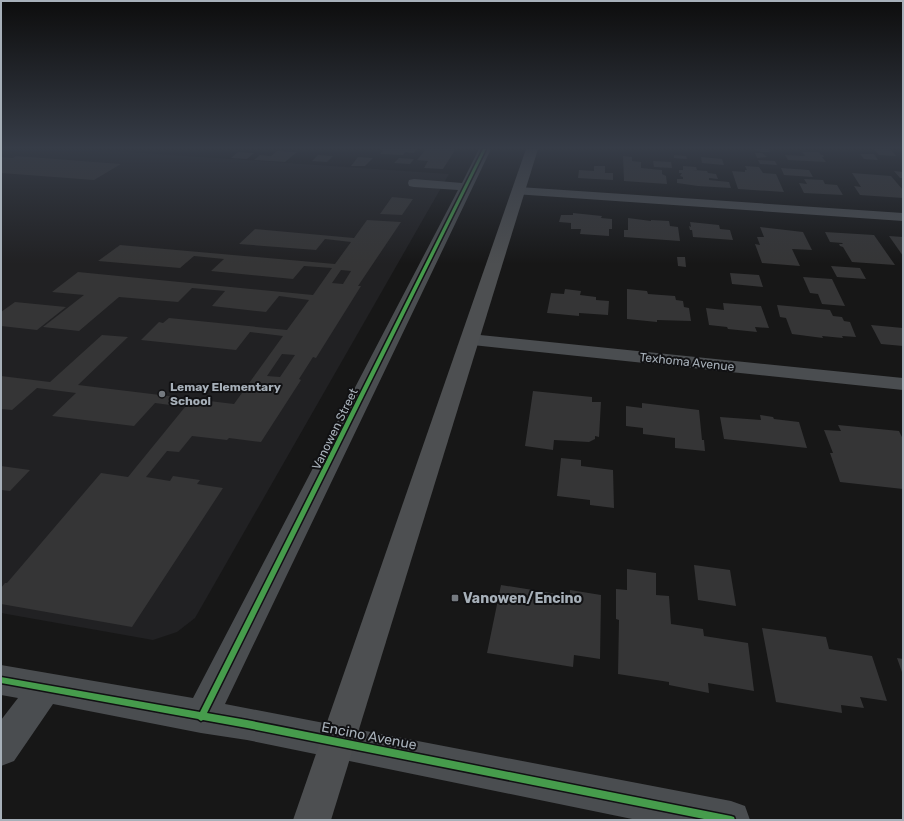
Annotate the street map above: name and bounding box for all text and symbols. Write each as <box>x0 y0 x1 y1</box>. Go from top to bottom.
street label: Texhoma Avenue <box>639 350 735 374</box>
place label: Lemay Elementary School <box>170 380 281 408</box>
street label: Vanowen Street <box>309 386 361 472</box>
marker: Lemay Elementary School <box>157 389 167 399</box>
place label: Vanowen/Encino <box>463 590 582 607</box>
marker: Vanowen/Encino <box>450 593 460 603</box>
street label: Encino Avenue <box>320 718 418 754</box>

